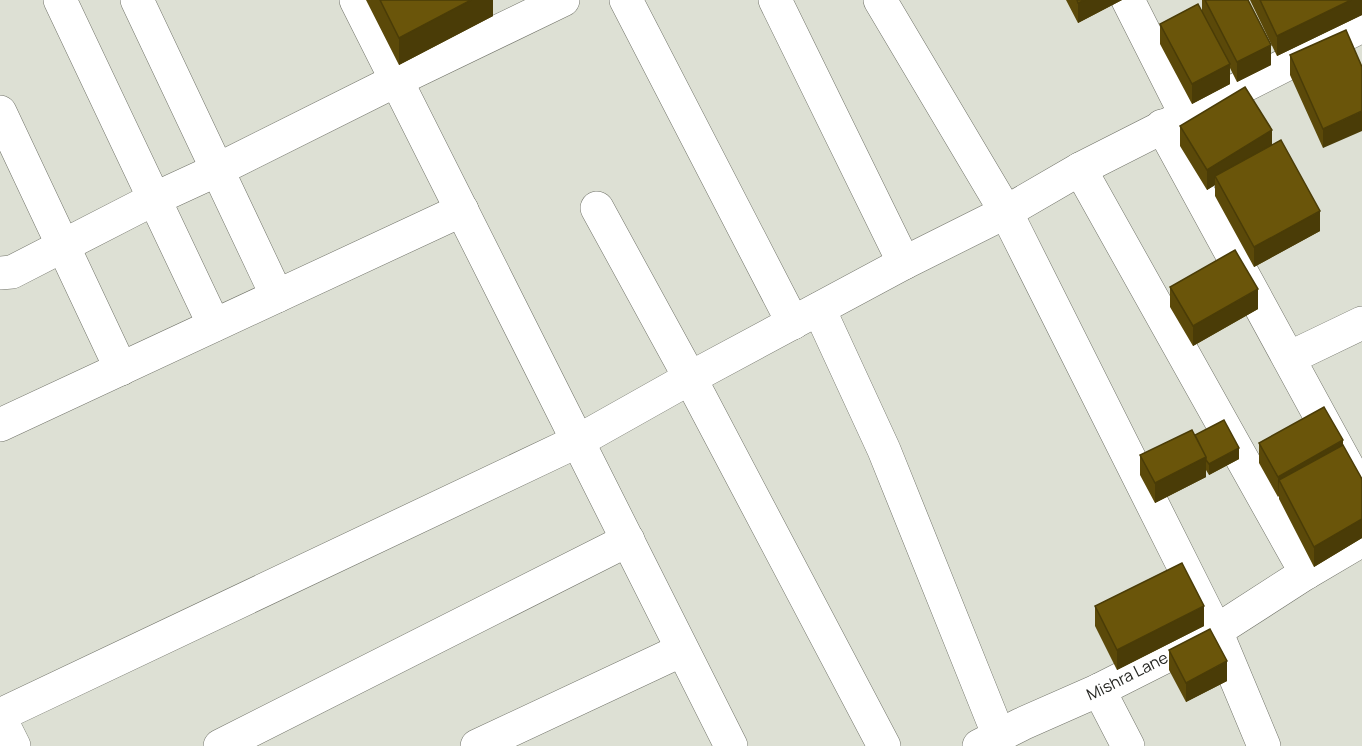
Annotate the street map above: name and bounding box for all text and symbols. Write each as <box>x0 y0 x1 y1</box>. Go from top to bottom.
street label: Mishra Lane <box>1083 646 1172 705</box>

